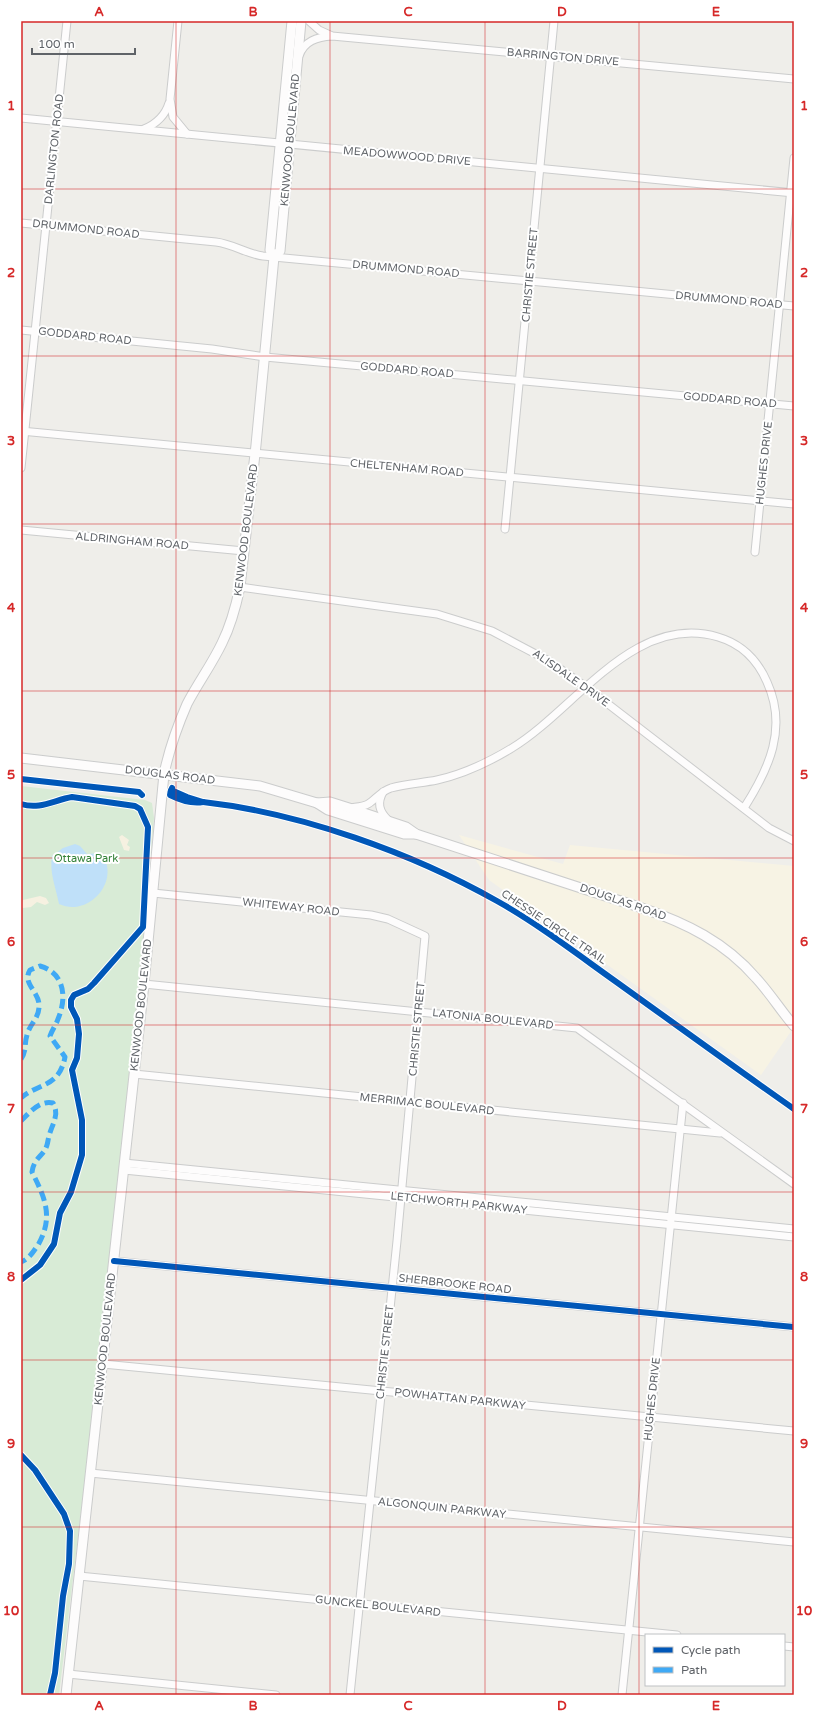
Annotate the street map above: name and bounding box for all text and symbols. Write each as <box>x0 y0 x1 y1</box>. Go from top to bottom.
text: A <box>94 4 104 20</box>
text: B <box>248 4 258 20</box>
text: C <box>403 4 413 20</box>
text: D <box>557 4 567 20</box>
text: E <box>712 4 720 20</box>
scale bar <box>32 30 135 56</box>
text: 100 m <box>38 37 75 51</box>
street label: BARRINGTON DRIVE <box>506 46 620 68</box>
street label: KENWOOD BOULEVARD <box>278 73 302 207</box>
street label: DARLINGTON ROAD <box>42 93 66 205</box>
text: 1 <box>7 98 15 114</box>
text: 1 <box>800 98 808 114</box>
street label: MEADOWWOOD DRIVE <box>343 144 471 168</box>
street label: DRUMMOND ROAD <box>32 217 140 241</box>
street label: CHRISTIE STREET <box>519 227 541 323</box>
street label: DRUMMOND ROAD <box>352 258 460 280</box>
text: 2 <box>7 265 15 281</box>
text: 2 <box>800 265 808 281</box>
street label: DRUMMOND ROAD <box>675 289 783 311</box>
street label: GODDARD ROAD <box>38 325 132 347</box>
street label: GODDARD ROAD <box>360 359 454 381</box>
street label: GODDARD ROAD <box>683 389 777 411</box>
street label: HUGHES DRIVE <box>753 421 775 505</box>
text: 3 <box>7 433 15 449</box>
text: 3 <box>800 433 808 449</box>
street label: CHELTENHAM ROAD <box>350 457 464 479</box>
street label: KENWOOD BOULEVARD <box>231 463 261 597</box>
street label: ALDRINGHAM ROAD <box>75 530 189 552</box>
text: 4 <box>7 600 16 616</box>
text: 4 <box>800 600 809 616</box>
street label: ALISDALE DRIVE <box>530 647 612 709</box>
street label: DOUGLAS ROAD <box>124 763 216 787</box>
text: 5 <box>7 767 15 783</box>
text: 5 <box>800 767 808 783</box>
park label: Ottawa Park <box>54 852 118 865</box>
street label: DOUGLAS ROAD <box>578 881 668 923</box>
street label: CHESSIE CIRCLE TRAIL <box>499 887 610 967</box>
street label: WHITEWAY ROAD <box>242 895 340 919</box>
text: 6 <box>7 934 15 950</box>
text: 6 <box>800 934 808 950</box>
street label: KENWOOD BOULEVARD <box>128 938 154 1072</box>
street label: CHRISTIE STREET <box>406 981 428 1077</box>
street label: LATONIA BOULEVARD <box>432 1006 554 1032</box>
street label: MERRIMAC BOULEVARD <box>359 1090 495 1118</box>
text: 7 <box>7 1101 15 1117</box>
text: 7 <box>800 1101 808 1117</box>
street label: LETCHWORTH PARKWAY <box>390 1189 528 1217</box>
text: 8 <box>7 1269 15 1285</box>
text: 8 <box>800 1269 808 1285</box>
street label: KENWOOD BOULEVARD <box>92 1272 118 1406</box>
street label: SHERBROOKE ROAD <box>398 1272 512 1296</box>
street label: CHRISTIE STREET <box>374 1304 396 1400</box>
street label: HUGHES DRIVE <box>641 1357 663 1441</box>
street label: POWHATTAN PARKWAY <box>394 1386 526 1412</box>
text: 9 <box>7 1436 15 1452</box>
text: 9 <box>800 1436 808 1452</box>
street label: ALGONQUIN PARKWAY <box>377 1495 507 1521</box>
street label: GUNCKEL BOULEVARD <box>314 1593 442 1619</box>
text: 10 <box>3 1603 19 1619</box>
text: 10 <box>796 1603 812 1619</box>
legend <box>645 1634 785 1686</box>
text: Cycle path <box>681 1643 740 1657</box>
text: Path <box>681 1663 707 1677</box>
text: A <box>94 1698 104 1714</box>
text: B <box>248 1698 258 1714</box>
text: C <box>403 1698 413 1714</box>
text: D <box>557 1698 567 1714</box>
text: E <box>712 1698 720 1714</box>

